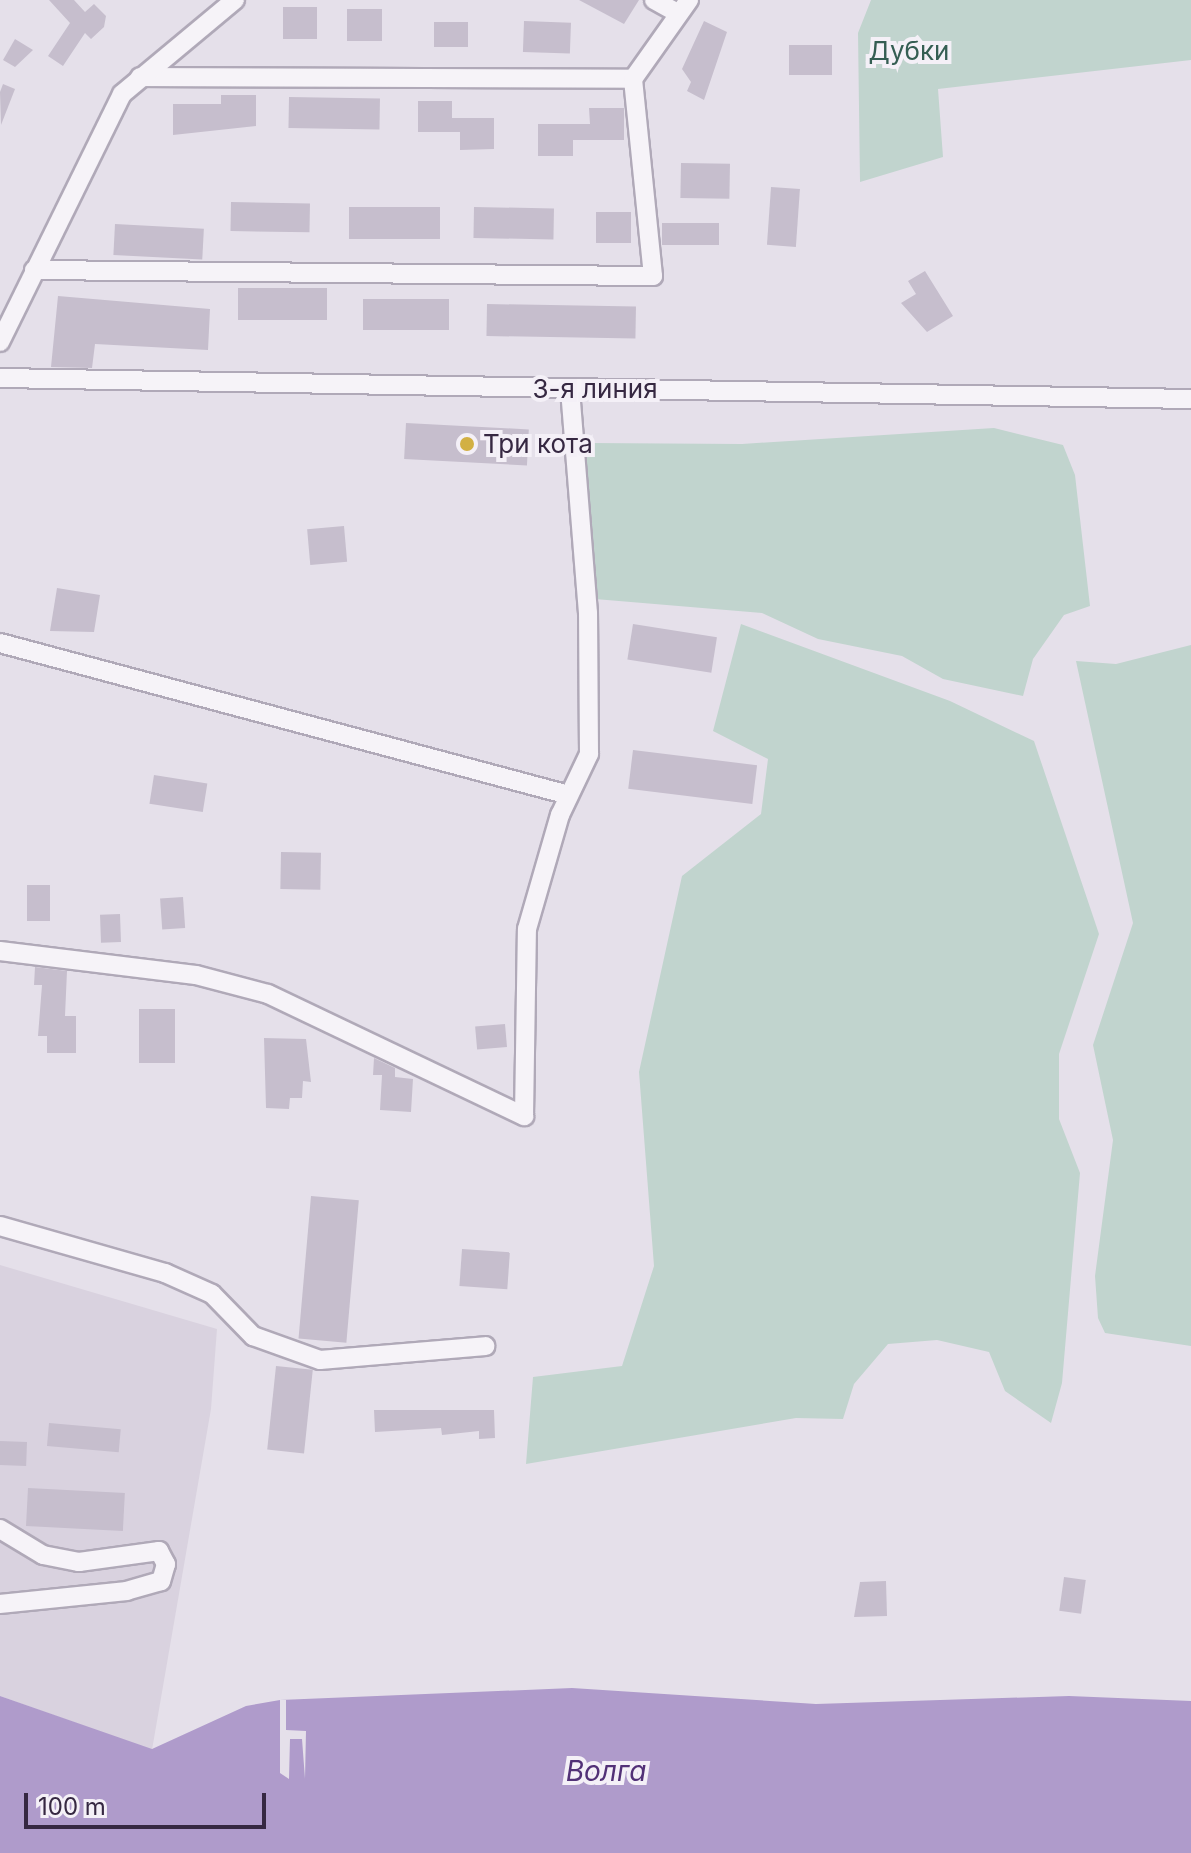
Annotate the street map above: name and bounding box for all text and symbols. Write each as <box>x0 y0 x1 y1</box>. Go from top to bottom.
park label: Дубки <box>869 35 949 67</box>
street label: 3-я линия <box>532 373 658 405</box>
place label: Три кота <box>483 428 593 460</box>
marker: Три кота <box>458 435 476 453</box>
water label: Волга <box>566 1754 646 1788</box>
scale bar <box>28 1777 270 1827</box>
text: 100 m <box>38 1792 106 1821</box>

